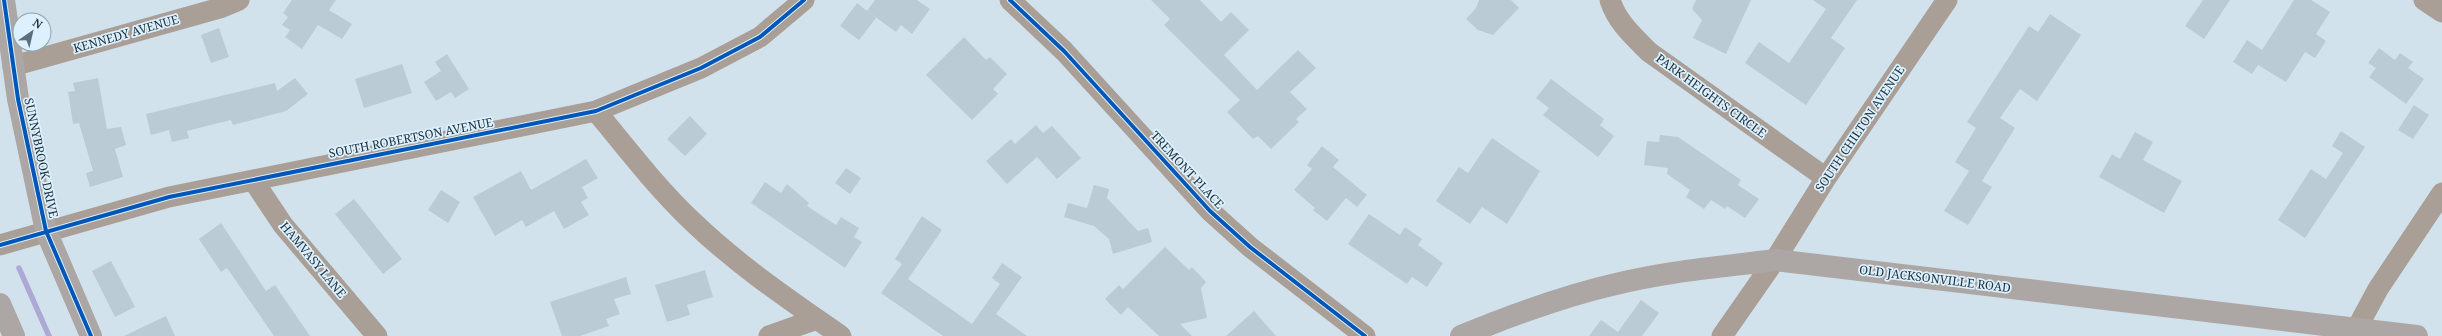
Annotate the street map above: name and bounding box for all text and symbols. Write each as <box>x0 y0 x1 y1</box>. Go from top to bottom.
street label: KENNEDY AVENUE <box>71 10 181 57</box>
north arrow <box>12 12 52 52</box>
text: N <box>30 15 46 32</box>
street label: PARK HEIGHTS CIRCLE <box>1653 50 1770 141</box>
street label: SOUTH CHILTON AVENUE <box>1811 62 1908 195</box>
street label: SUNNYBROOK DRIVE <box>20 96 63 219</box>
street label: SOUTH ROBERTSON AVENUE <box>327 113 494 162</box>
street label: TREMONT PLACE <box>1147 127 1228 212</box>
street label: HAMVASY LANE <box>277 218 350 301</box>
street label: OLD JACKSONVILLE ROAD <box>1858 261 2012 296</box>

